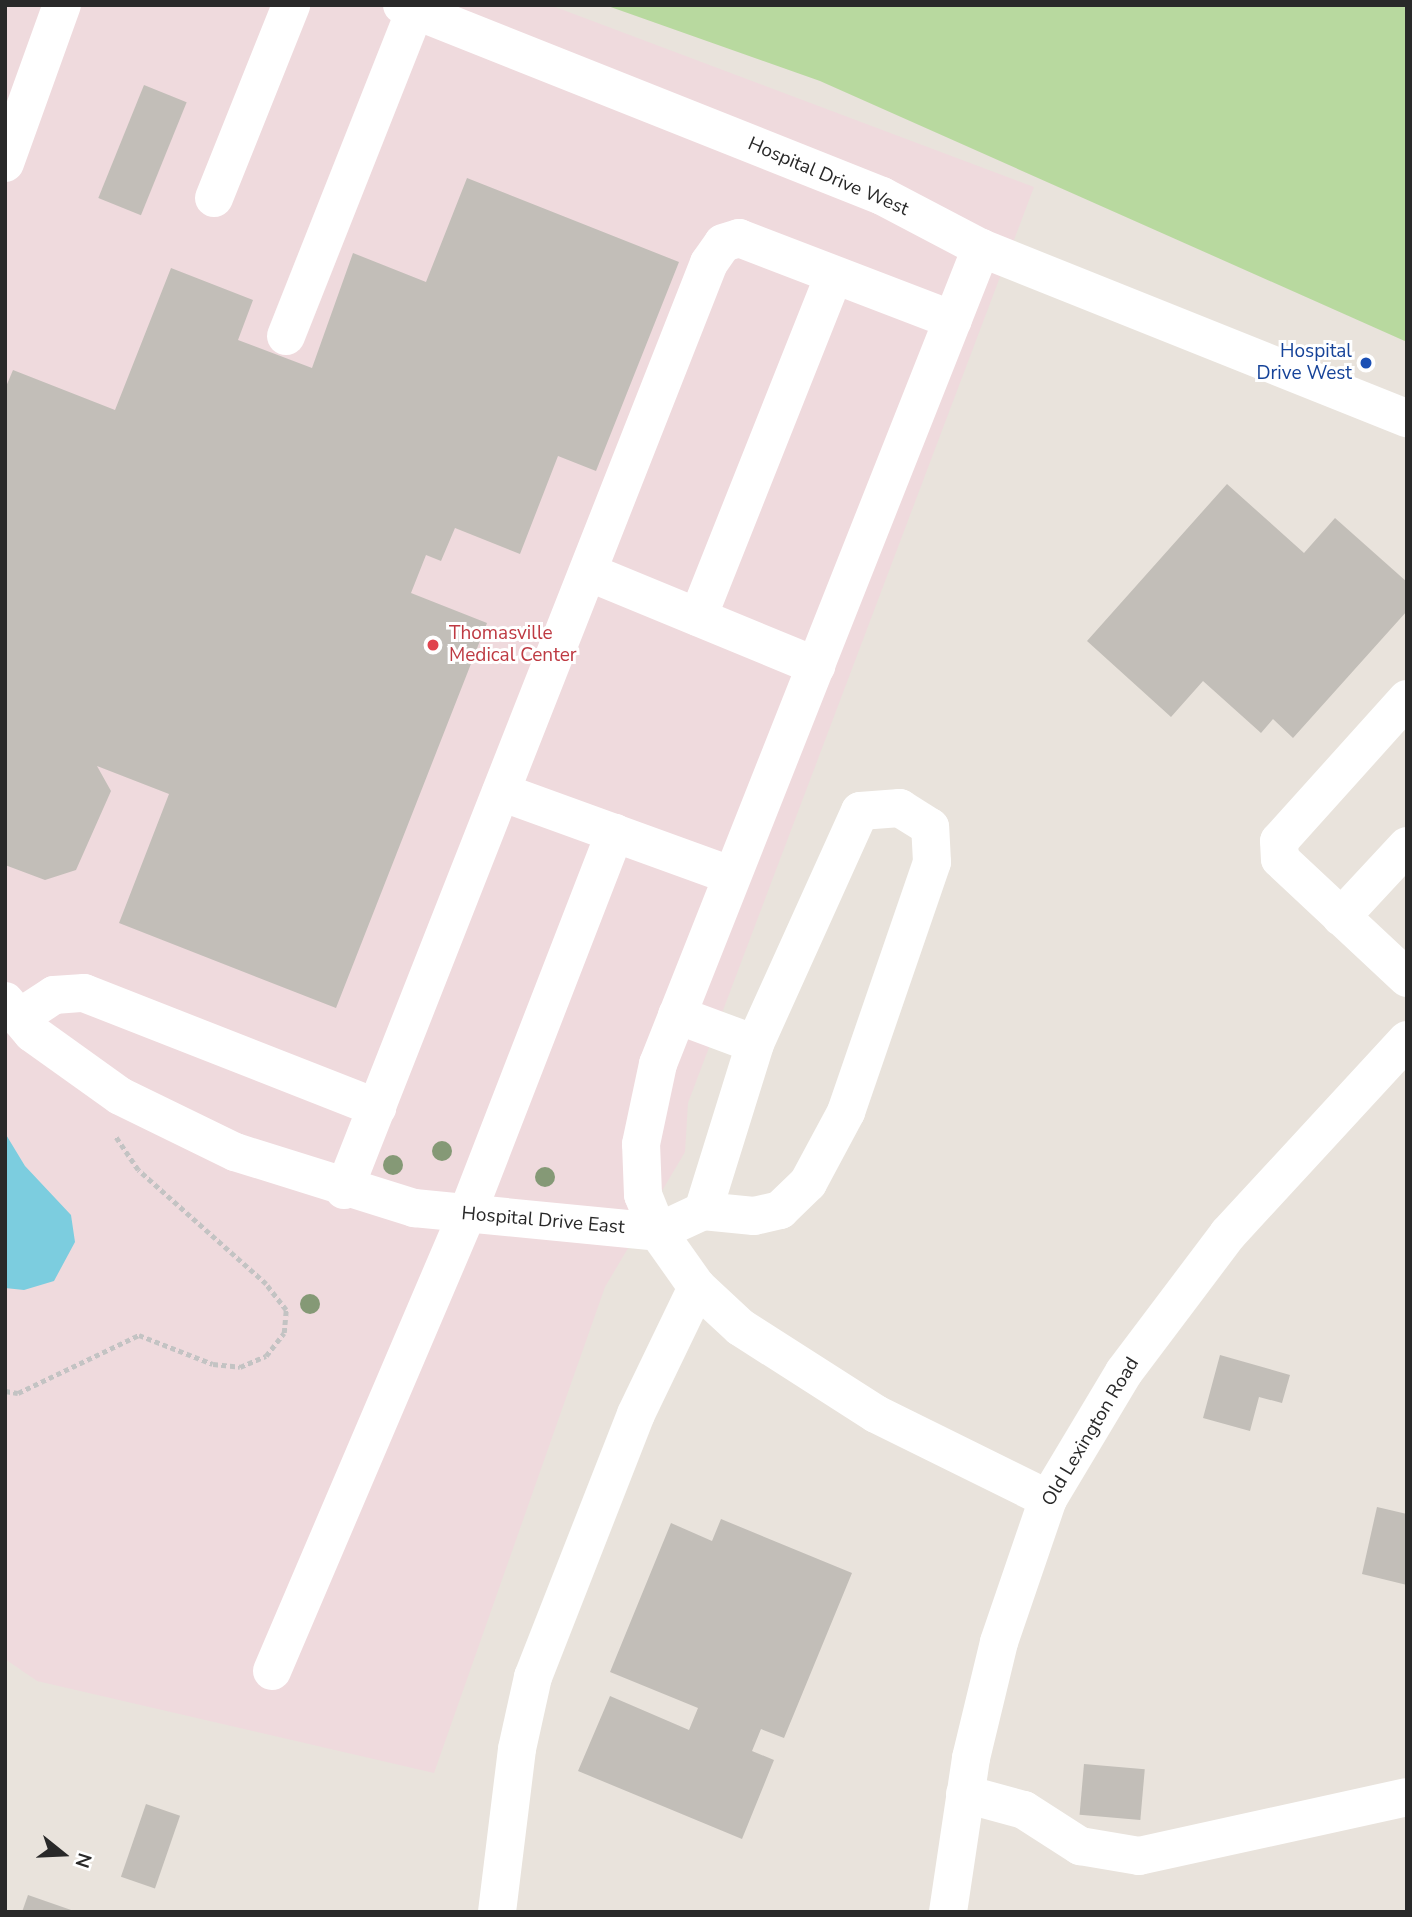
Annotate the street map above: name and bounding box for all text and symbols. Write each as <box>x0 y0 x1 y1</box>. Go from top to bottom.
street label: Hospital Drive West <box>744 133 912 221</box>
place label: Hospital Drive West <box>1256 341 1352 385</box>
marker: Hospital Drive West <box>1358 355 1374 371</box>
place label: Thomasville Medical Center <box>449 623 577 667</box>
marker: Thomasville Medical Center <box>423 635 443 655</box>
street label: Hospital Drive East <box>461 1203 625 1239</box>
street label: Old Lexington Road <box>1038 1353 1144 1511</box>
north arrow <box>28 1819 98 1889</box>
text: N <box>68 1850 98 1871</box>

